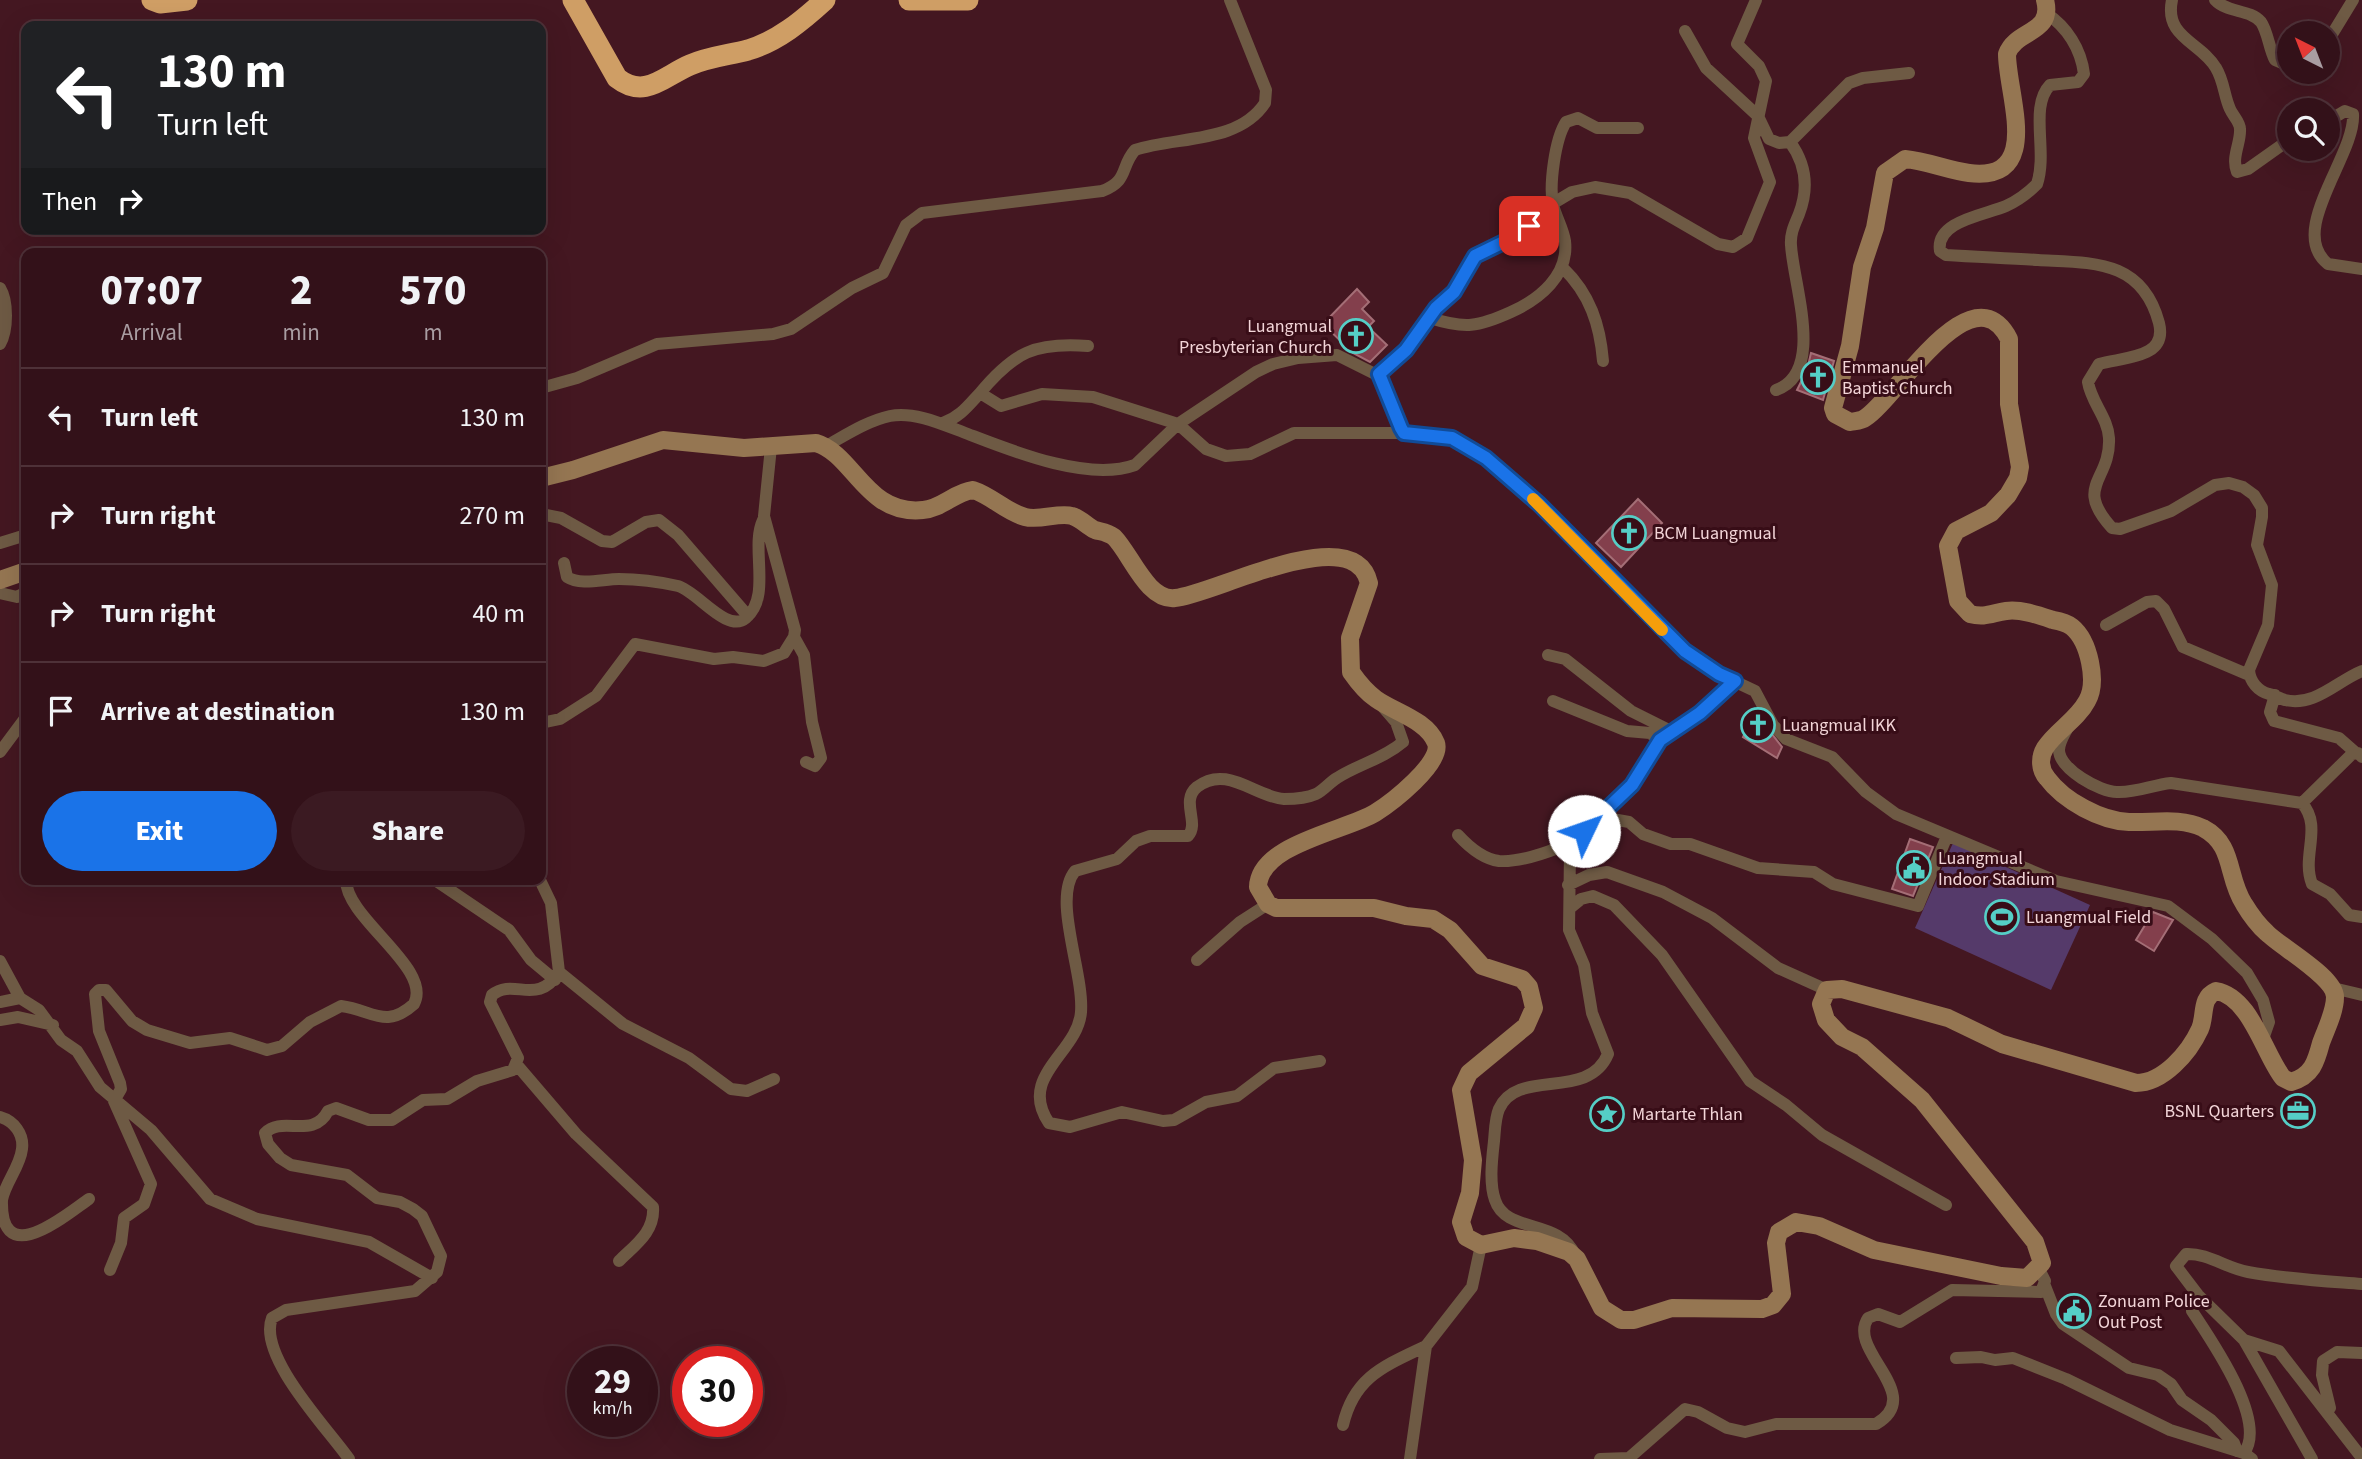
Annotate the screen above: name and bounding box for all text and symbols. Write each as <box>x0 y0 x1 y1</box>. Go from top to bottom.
north arrow <box>2277 21 2340 84</box>
map controls <box>2277 21 2340 161</box>
text: 130 m <box>157 37 286 107</box>
icon: left <box>42 49 133 140</box>
button: search <box>2277 98 2340 161</box>
text: Turn left <box>157 102 268 148</box>
icon: right <box>111 182 149 220</box>
text: Then <box>42 183 97 220</box>
pin <box>1499 196 1559 256</box>
icon: arrive <box>1510 207 1548 245</box>
text: 07:07 <box>100 261 203 321</box>
text: 2 <box>290 261 312 321</box>
text: 570 <box>399 261 467 321</box>
place label: Luangmual Presbyterian Church <box>1179 314 1332 360</box>
text: Arrival <box>121 316 183 349</box>
text: min <box>283 316 320 349</box>
text: m <box>423 316 442 349</box>
church icon: Luangmual Presbyterian Church <box>1337 317 1375 355</box>
place label: Emmanuel Baptist Church <box>1842 355 1953 401</box>
church icon: Emmanuel Baptist Church <box>1799 358 1837 396</box>
icon: left <box>42 398 80 436</box>
text: Turn left <box>101 399 198 436</box>
text: 130 m <box>459 399 525 436</box>
icon: right <box>42 496 80 534</box>
text: Turn right <box>101 497 216 534</box>
text: 270 m <box>459 497 525 534</box>
church icon: BCM Luangmual <box>1610 514 1648 552</box>
place label: BCM Luangmual <box>1654 521 1776 546</box>
icon: right <box>42 594 80 632</box>
text: Turn right <box>101 595 216 632</box>
text: 40 m <box>472 595 525 632</box>
icon: arrive <box>42 692 80 730</box>
text: Arrive at destination <box>101 693 335 730</box>
text: 130 m <box>459 693 525 730</box>
church icon: Luangmual IKK <box>1739 706 1777 744</box>
place label: Luangmual IKK <box>1782 713 1896 738</box>
button: Exit <box>42 791 277 871</box>
button: Share <box>291 791 525 871</box>
position arrow <box>1547 794 1621 868</box>
place label: Luangmual Indoor Stadium <box>1938 846 2055 892</box>
public building icon: Luangmual Indoor Stadium <box>1895 849 1933 887</box>
sports icon: Luangmual Field <box>1983 898 2021 936</box>
place label: Luangmual Field <box>2026 905 2151 930</box>
office icon: BSNL Quarters <box>2279 1092 2317 1130</box>
place icon: Martarte Thlan <box>1588 1095 1626 1133</box>
place label: BSNL Quarters <box>2165 1099 2274 1124</box>
place label: Martarte Thlan <box>1632 1102 1743 1127</box>
place label: Zonuam Police Out Post <box>2098 1289 2210 1335</box>
public building icon: Zonuam Police Out Post <box>2055 1292 2093 1330</box>
speed limit sign: 30 <box>672 1346 763 1437</box>
text: 29 <box>594 1357 631 1407</box>
text: km/h <box>593 1396 632 1421</box>

